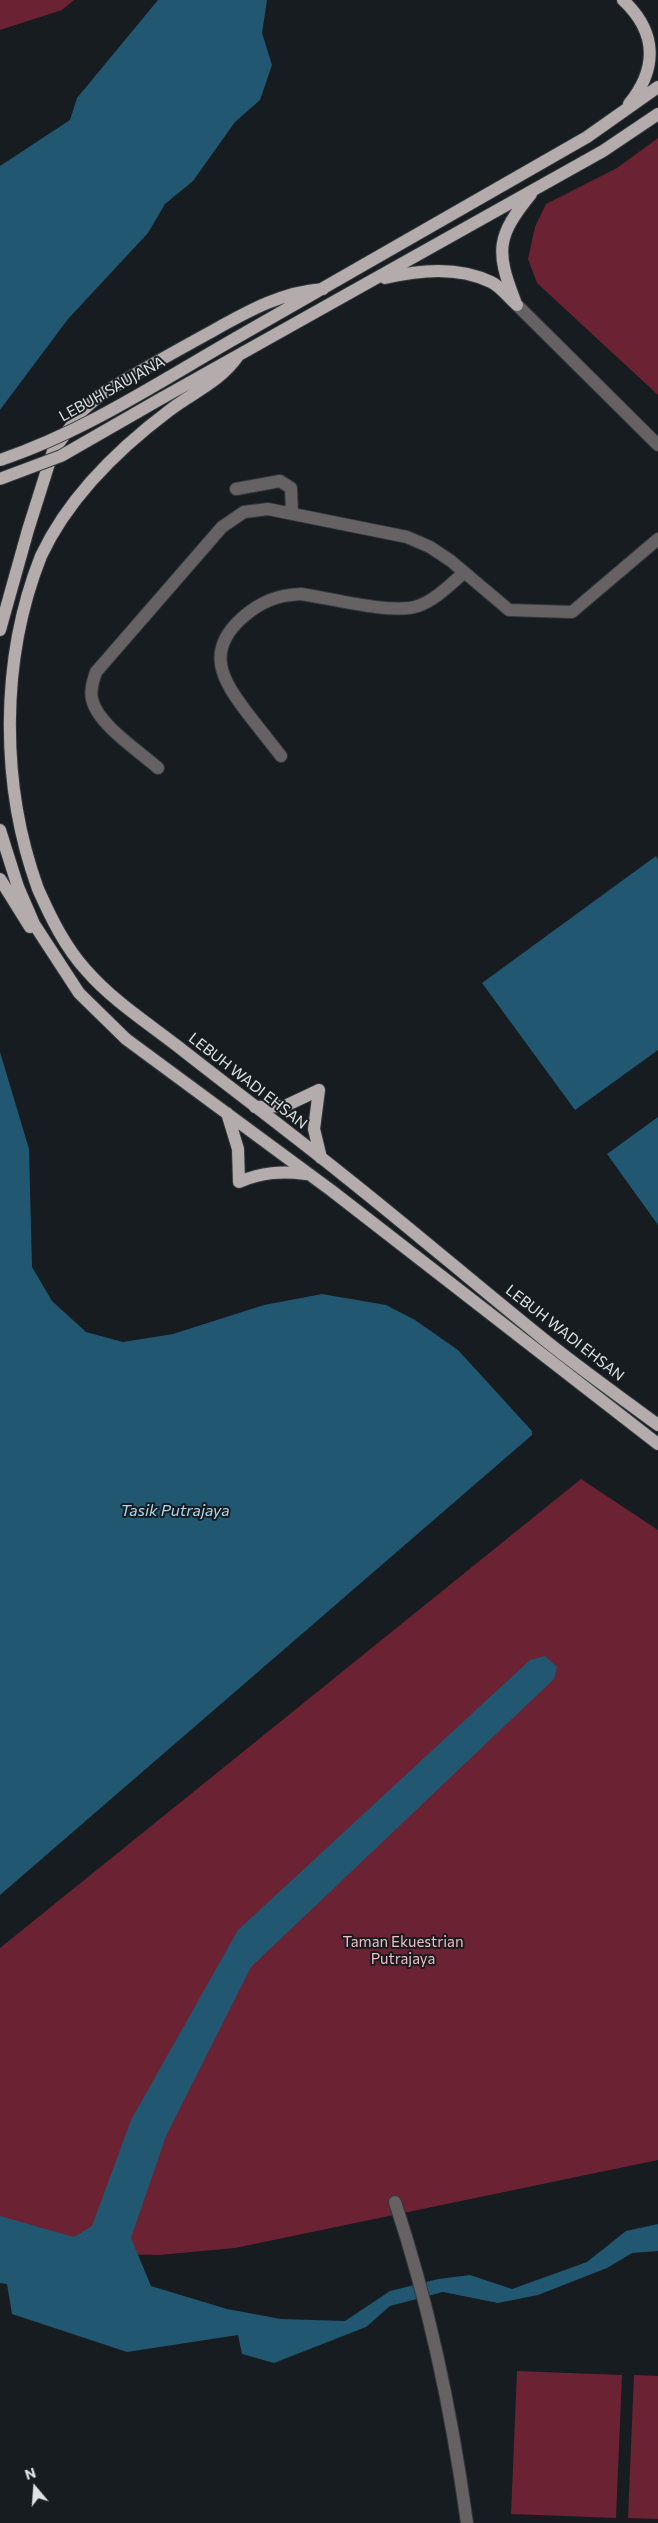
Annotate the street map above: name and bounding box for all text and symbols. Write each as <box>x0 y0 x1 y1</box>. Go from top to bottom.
street label: LEBUH SAUJANA <box>56 352 168 426</box>
street label: LEBUH WADI EHSAN <box>185 1029 311 1133</box>
street label: LEBUH WADI EHSAN <box>502 1281 628 1385</box>
water label: Tasik Putrajaya <box>120 1501 230 1521</box>
park label: Taman Ekuestrian Putrajaya <box>342 1933 464 1968</box>
north arrow <box>10 2463 60 2513</box>
text: N <box>23 2464 38 2483</box>

